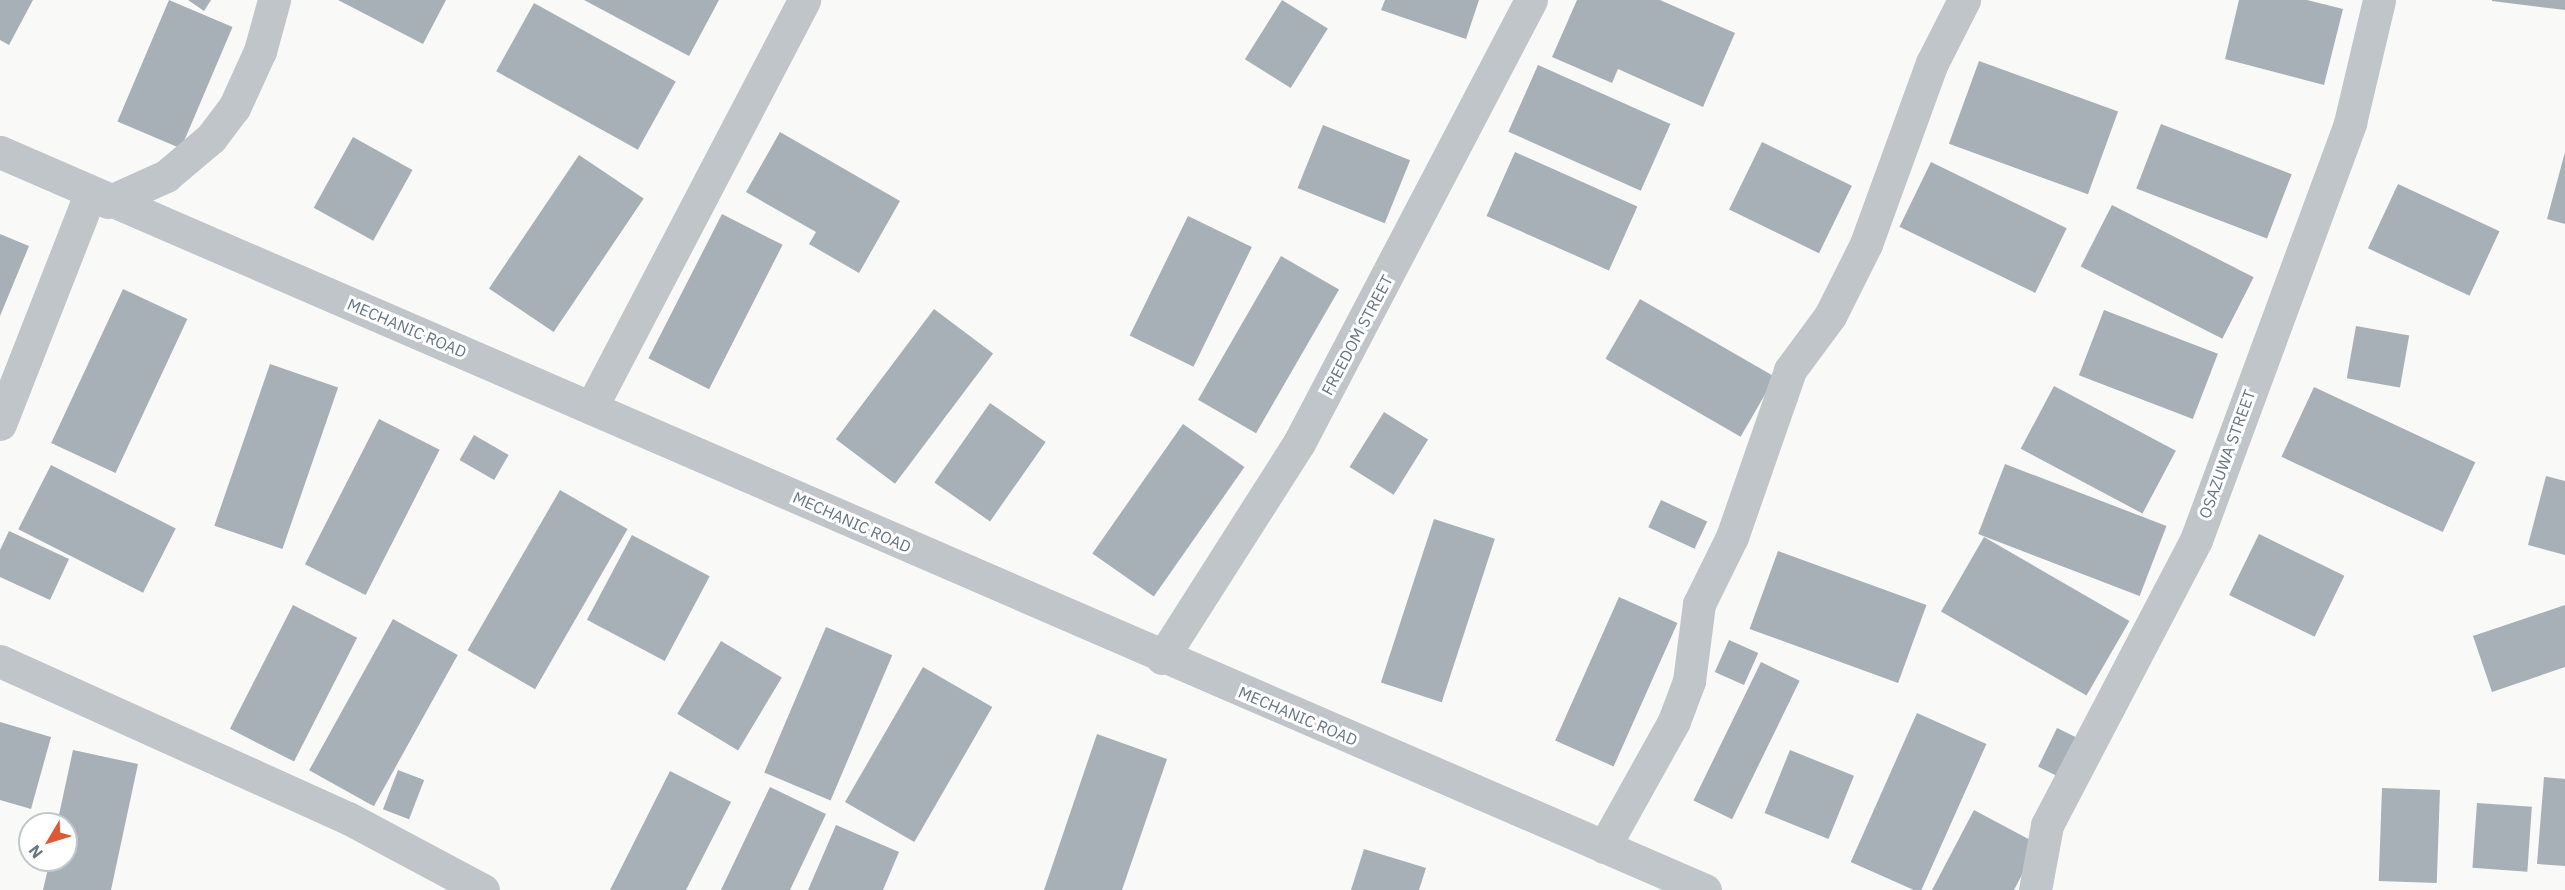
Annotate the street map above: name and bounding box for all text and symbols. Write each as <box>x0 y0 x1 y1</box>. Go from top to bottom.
street label: FREEDOM STREET <box>1317 272 1397 398</box>
street label: MECHANIC ROAD <box>345 294 469 362</box>
street label: OSAZUWA STREET <box>2195 387 2259 521</box>
street label: MECHANIC ROAD <box>790 487 914 557</box>
street label: MECHANIC ROAD <box>1236 682 1360 750</box>
north arrow <box>18 812 78 872</box>
text: N <box>24 841 47 863</box>

